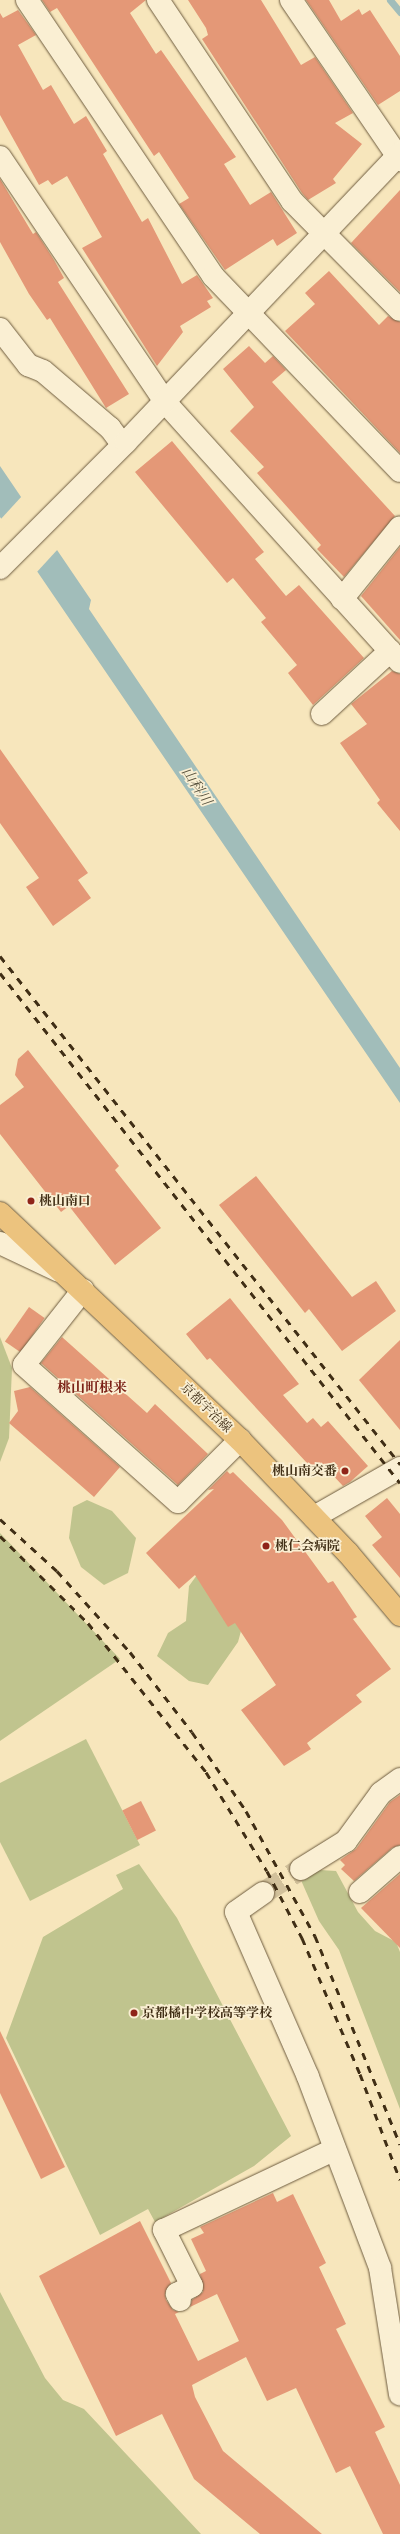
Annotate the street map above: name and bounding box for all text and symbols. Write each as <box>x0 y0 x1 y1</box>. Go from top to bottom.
water label: 山科川 <box>179 764 215 808</box>
place label: 桃山南口 <box>39 1193 91 1209</box>
marker: 桃山南口 <box>26 1196 36 1206</box>
district label: 桃山町根来 <box>57 1379 127 1395</box>
street label: 京都宇治線 <box>177 1380 235 1436</box>
place label: 桃山南交番 <box>272 1463 337 1479</box>
marker: 桃山南交番 <box>340 1466 350 1476</box>
place label: 桃仁会病院 <box>275 1538 340 1554</box>
marker: 桃仁会病院 <box>260 1540 272 1552</box>
place label: 京都橘中学校高等学校 <box>142 2005 272 2021</box>
marker: 京都橘中学校高等学校 <box>129 2008 139 2018</box>

